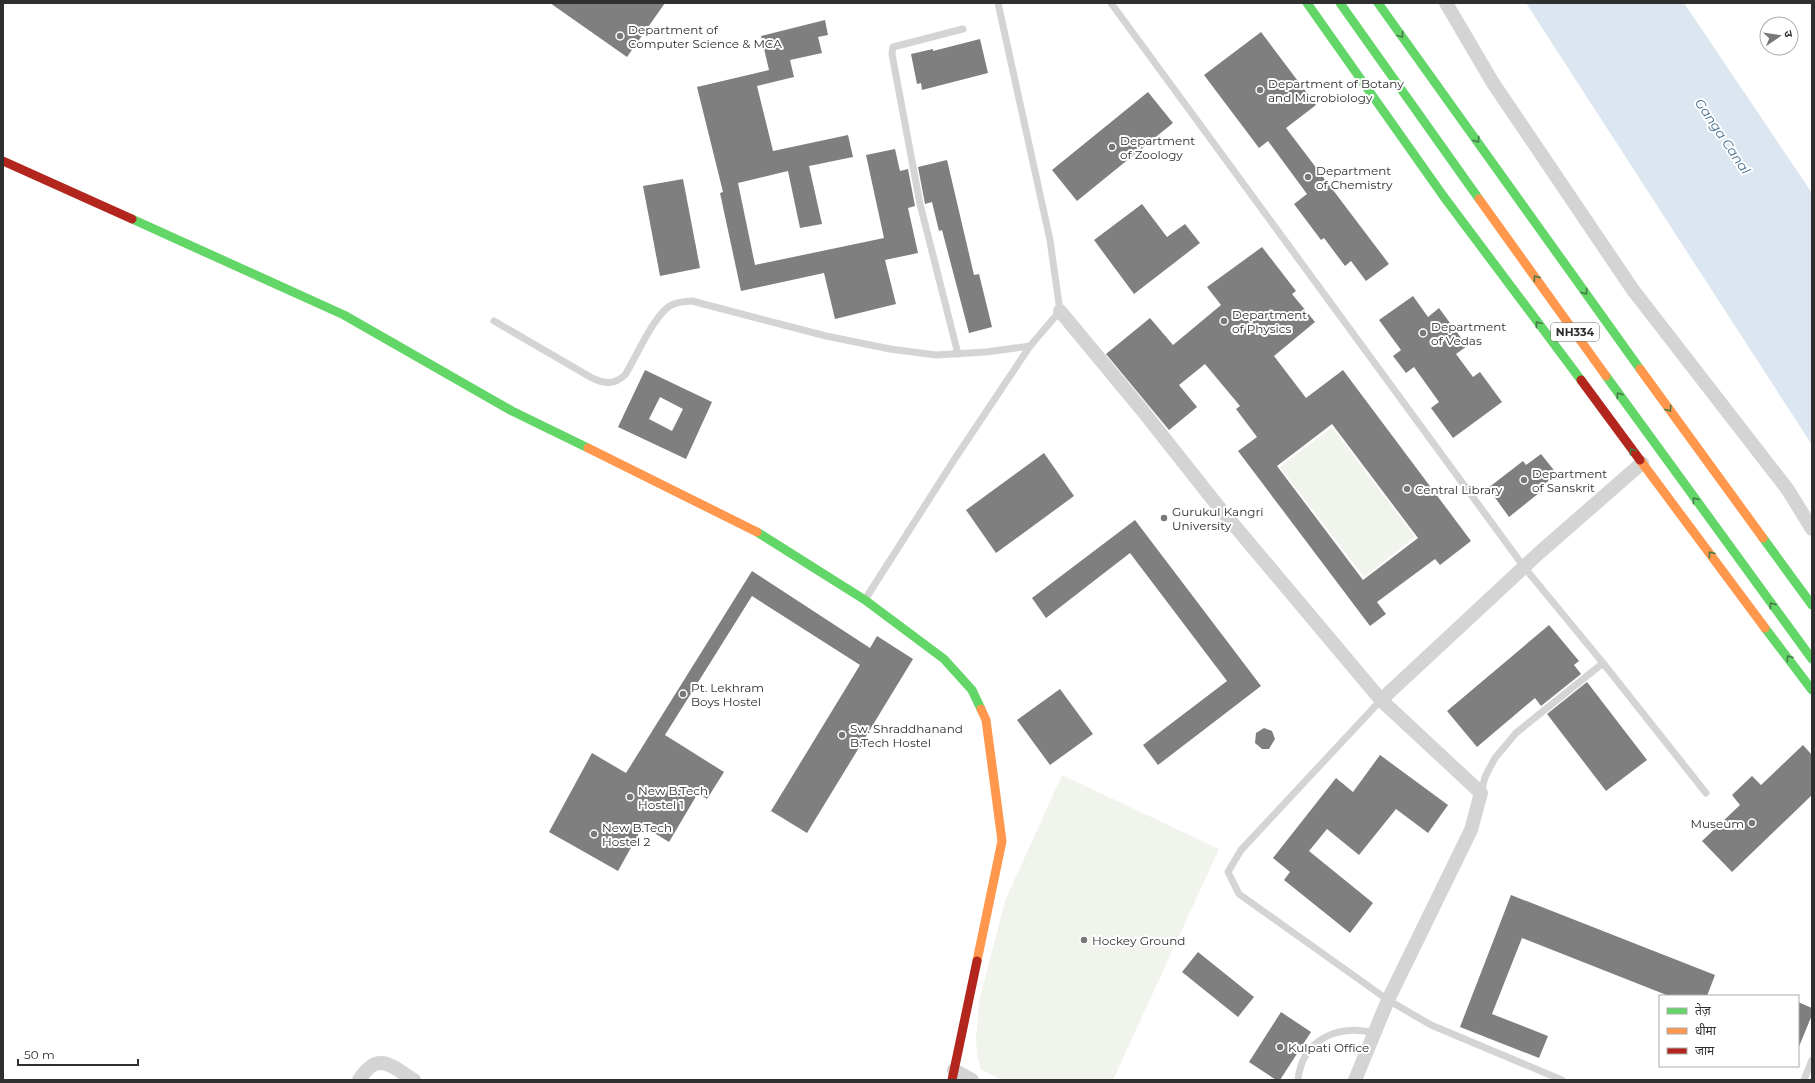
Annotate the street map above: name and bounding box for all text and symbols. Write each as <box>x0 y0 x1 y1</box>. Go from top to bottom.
north arrow <box>1759 16 1799 56</box>
place label: Department of Computer Science & MCA <box>628 22 782 51</box>
text: उ <box>1781 29 1796 39</box>
one-way arrow <box>1396 30 1403 37</box>
marker: Department of Computer Science & MCA <box>615 31 625 41</box>
place label: Department of Botany and Microbiology <box>1268 76 1404 105</box>
marker: Department of Botany and Microbiology <box>1255 85 1265 95</box>
water label: Ganga Canal <box>1692 95 1754 177</box>
place label: Department of Zoology <box>1120 133 1195 162</box>
one-way arrow <box>1472 136 1479 143</box>
marker: Department of Zoology <box>1107 142 1117 152</box>
place label: Department of Chemistry <box>1316 163 1393 192</box>
marker: Department of Chemistry <box>1303 172 1313 182</box>
one-way arrow <box>1534 275 1541 282</box>
one-way arrow <box>1580 287 1587 294</box>
place label: Department of Physics <box>1232 307 1307 336</box>
marker: Department of Physics <box>1219 316 1229 326</box>
place label: Department of Vedas <box>1431 319 1506 348</box>
one-way arrow <box>1535 321 1543 328</box>
road number: NH334 <box>1551 323 1599 341</box>
marker: Department of Vedas <box>1418 328 1428 338</box>
one-way arrow <box>1616 392 1624 399</box>
one-way arrow <box>1664 405 1671 412</box>
one-way arrow <box>1630 448 1637 455</box>
place label: Department of Sanskrit <box>1532 466 1607 495</box>
marker: Department of Sanskrit <box>1519 475 1529 485</box>
place label: Central Library <box>1415 482 1503 497</box>
marker: Central Library <box>1402 484 1412 494</box>
one-way arrow <box>1693 498 1700 505</box>
place label: Gurukul Kangri University <box>1172 504 1263 533</box>
marker: Gurukul Kangri University <box>1159 513 1169 523</box>
one-way arrow <box>1708 552 1715 559</box>
one-way arrow <box>1770 603 1777 610</box>
one-way arrow <box>1787 656 1794 663</box>
place label: Pt. Lekhram Boys Hostel <box>691 680 764 709</box>
marker: Pt. Lekhram Boys Hostel <box>678 689 688 699</box>
place label: Sw. Shraddhanand B.Tech Hostel <box>850 721 963 750</box>
marker: Sw. Shraddhanand B.Tech Hostel <box>837 730 847 740</box>
place label: New B.Tech Hostel 1 <box>638 783 708 812</box>
marker: New B.Tech Hostel 1 <box>625 792 635 802</box>
place label: Museum <box>1691 816 1744 831</box>
marker: Museum <box>1747 818 1757 828</box>
place label: New B.Tech Hostel 2 <box>602 820 672 849</box>
marker: New B.Tech Hostel 2 <box>589 829 599 839</box>
place label: Hockey Ground <box>1092 933 1185 948</box>
marker: Hockey Ground <box>1079 935 1089 945</box>
legend <box>1659 995 1799 1067</box>
text: तेज़ <box>1695 1003 1712 1018</box>
text: धीमा <box>1695 1023 1717 1038</box>
place label: Kulpati Office <box>1288 1040 1369 1055</box>
scale bar <box>18 1041 138 1067</box>
marker: Kulpati Office <box>1275 1042 1285 1052</box>
text: जाम <box>1695 1043 1715 1058</box>
text: 50 m <box>24 1047 55 1062</box>

